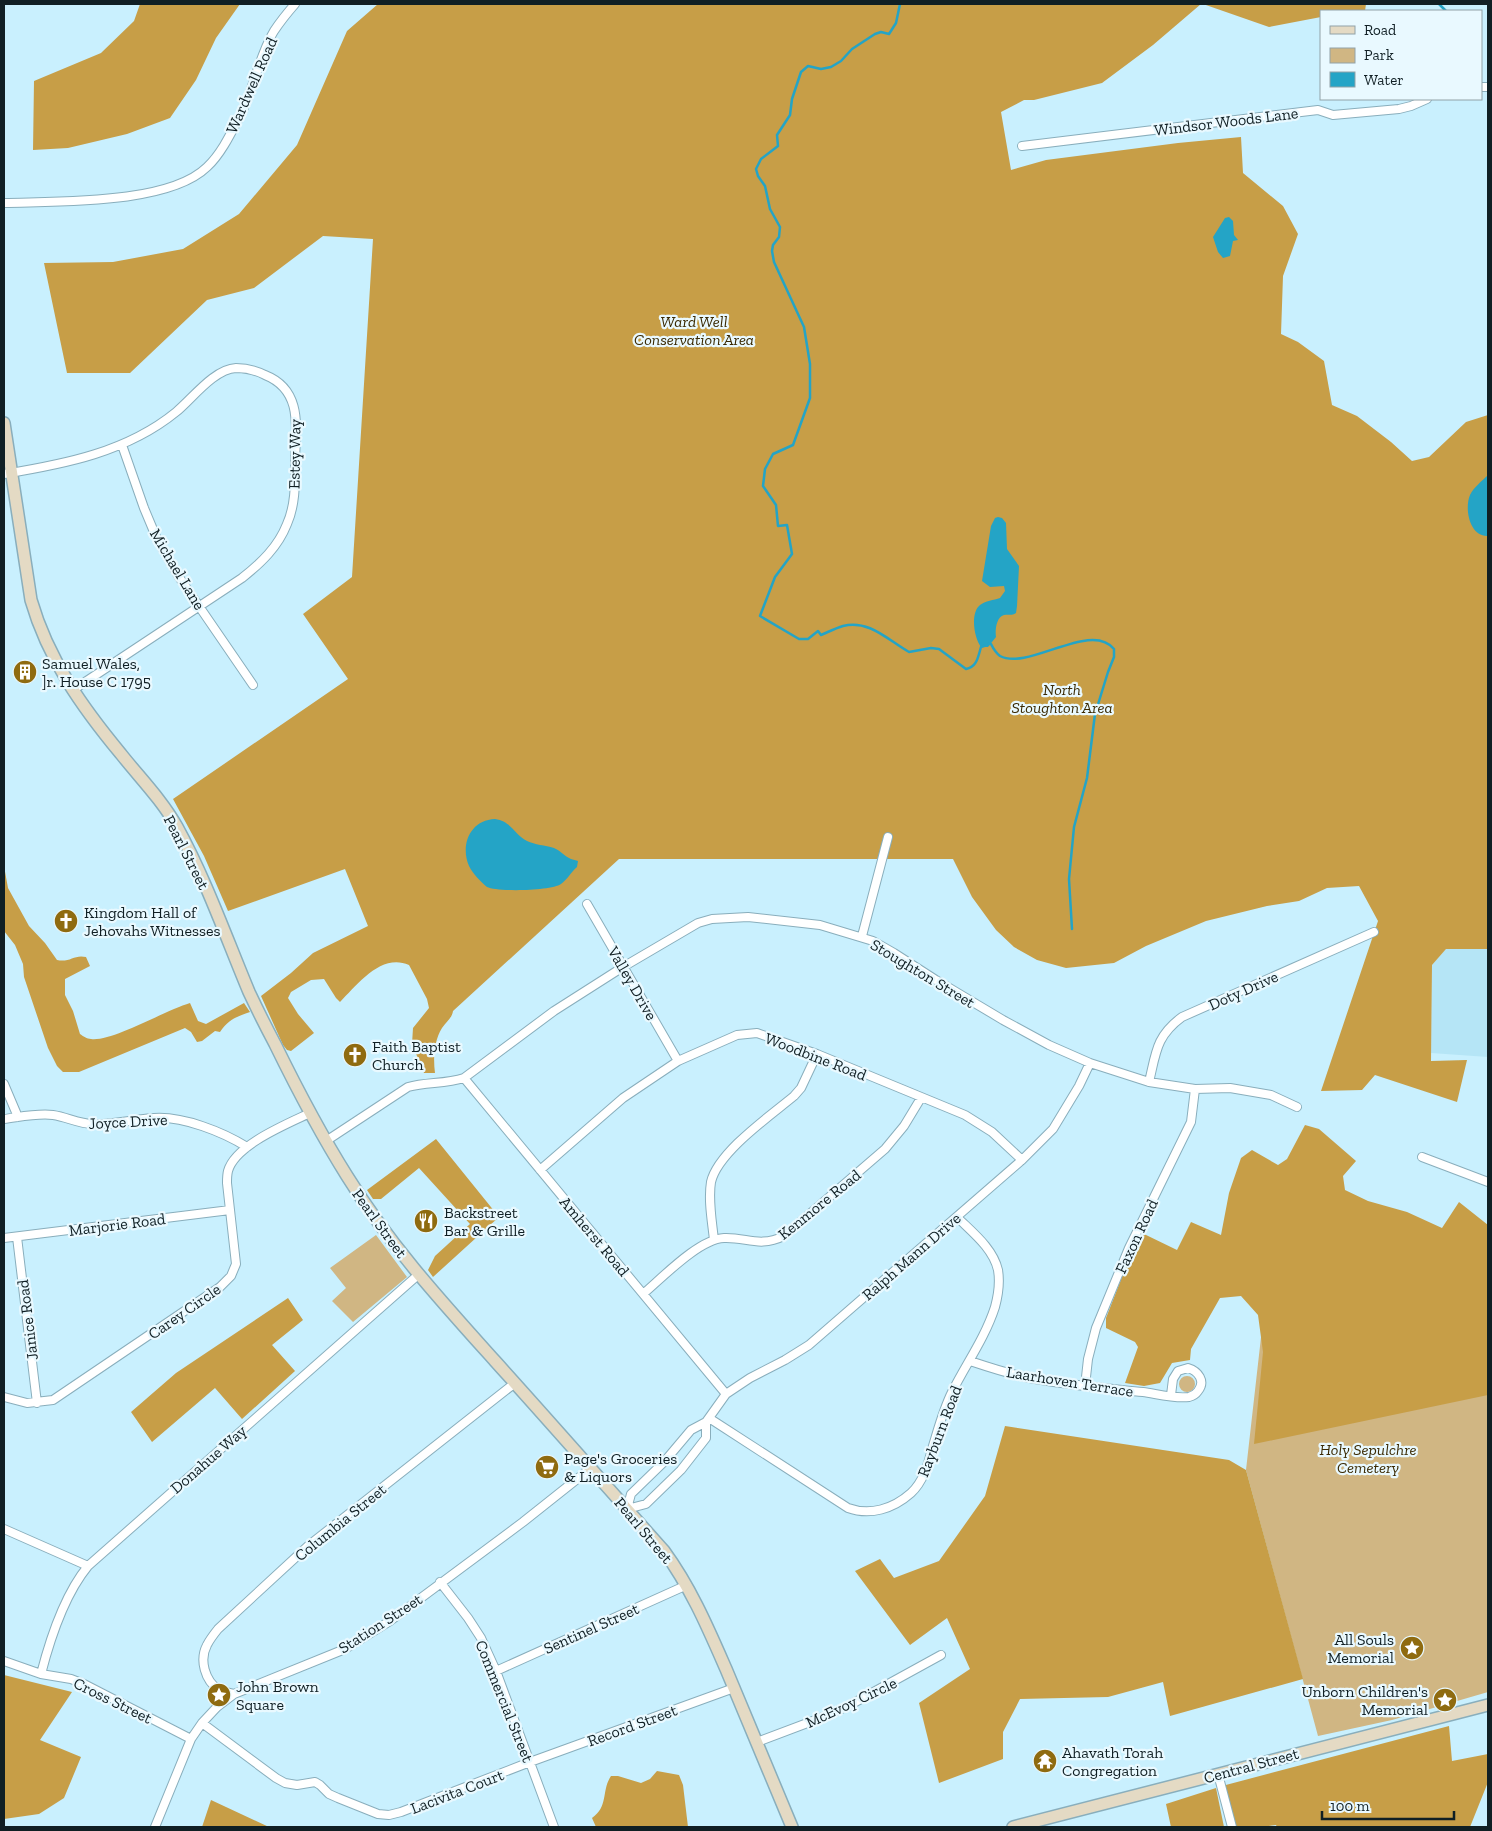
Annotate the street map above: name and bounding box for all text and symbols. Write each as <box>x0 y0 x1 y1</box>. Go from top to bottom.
legend <box>1320 10 1482 100</box>
text: Road <box>1364 21 1397 39</box>
street label: Wardwell Road <box>222 34 281 136</box>
text: Park <box>1364 46 1394 64</box>
text: Water <box>1364 71 1404 89</box>
street label: Windsor Woods Lane <box>1153 103 1299 140</box>
park label: Ward Well Conservation Area <box>634 312 754 349</box>
street label: Estey Way <box>284 418 305 489</box>
street label: Michael Lane <box>146 525 209 613</box>
place label: Samuel Wales, ]r. House C 1795 <box>42 654 151 691</box>
building icon: Samuel Wales, ]r. House C 1795 <box>12 659 38 685</box>
park label: North Stoughton Area <box>1011 680 1113 717</box>
street label: Pearl Street <box>160 812 213 893</box>
place label: Kingdom Hall of Jehovahs Witnesses <box>84 903 221 940</box>
church icon: Kingdom Hall of Jehovahs Witnesses <box>53 908 79 934</box>
street label: Stoughton Street <box>867 935 978 1012</box>
street label: Valley Drive <box>603 942 661 1023</box>
street label: Doty Drive <box>1205 967 1281 1014</box>
street label: Woodbine Road <box>762 1028 869 1085</box>
place label: Faith Baptist Church <box>372 1037 461 1074</box>
church icon: Faith Baptist Church <box>342 1042 368 1068</box>
street label: Joyce Drive <box>88 1110 168 1133</box>
street label: Kenmore Road <box>774 1165 865 1244</box>
street label: Pearl Street <box>348 1185 411 1262</box>
street label: Amherst Road <box>556 1193 634 1280</box>
street label: Faxon Road <box>1111 1196 1162 1276</box>
place label: Backstreet Bar & Grille <box>444 1203 525 1240</box>
restaurant icon: Backstreet Bar & Grille <box>413 1208 439 1234</box>
street label: Ralph Mann Drive <box>858 1208 965 1304</box>
street label: Marjorie Road <box>68 1209 167 1240</box>
street label: Janice Road <box>13 1278 42 1361</box>
street label: Carey Circle <box>144 1279 224 1343</box>
street label: Laarhoven Terrace <box>1005 1362 1135 1401</box>
street label: Rayburn Road <box>913 1382 966 1480</box>
street label: Donahue Way <box>166 1421 251 1498</box>
park label: Holy Sepulchre Cemetery <box>1319 1440 1417 1477</box>
place label: Page's Groceries & Liquors <box>564 1449 677 1486</box>
supermarket icon: Page's Groceries & Liquors <box>534 1454 560 1480</box>
street label: Columbia Street <box>291 1480 390 1565</box>
street label: Pearl Street <box>610 1493 677 1567</box>
street label: Station Street <box>335 1589 426 1657</box>
street label: Sentinel Street <box>541 1599 642 1658</box>
place label: All Souls Memorial <box>1328 1630 1394 1667</box>
place icon: All Souls Memorial <box>1399 1635 1425 1661</box>
street label: Commercial Street <box>471 1637 538 1765</box>
street label: Cross Street <box>70 1673 155 1728</box>
street label: McEvoy Circle <box>803 1673 900 1732</box>
place label: John Brown Square <box>236 1677 320 1714</box>
place icon: John Brown Square <box>206 1682 232 1708</box>
place label: Unborn Children's Memorial <box>1301 1682 1428 1719</box>
place icon: Unborn Children's Memorial <box>1432 1687 1458 1713</box>
street label: Record Street <box>585 1700 680 1750</box>
place label: Ahavath Torah Congregation <box>1062 1743 1163 1780</box>
street label: Central Street <box>1202 1744 1301 1787</box>
temple icon: Ahavath Torah Congregation <box>1032 1748 1058 1774</box>
street label: Lacivita Court <box>408 1765 506 1818</box>
scale bar <box>1322 1788 1454 1820</box>
text: 100 m <box>1330 1797 1369 1815</box>

